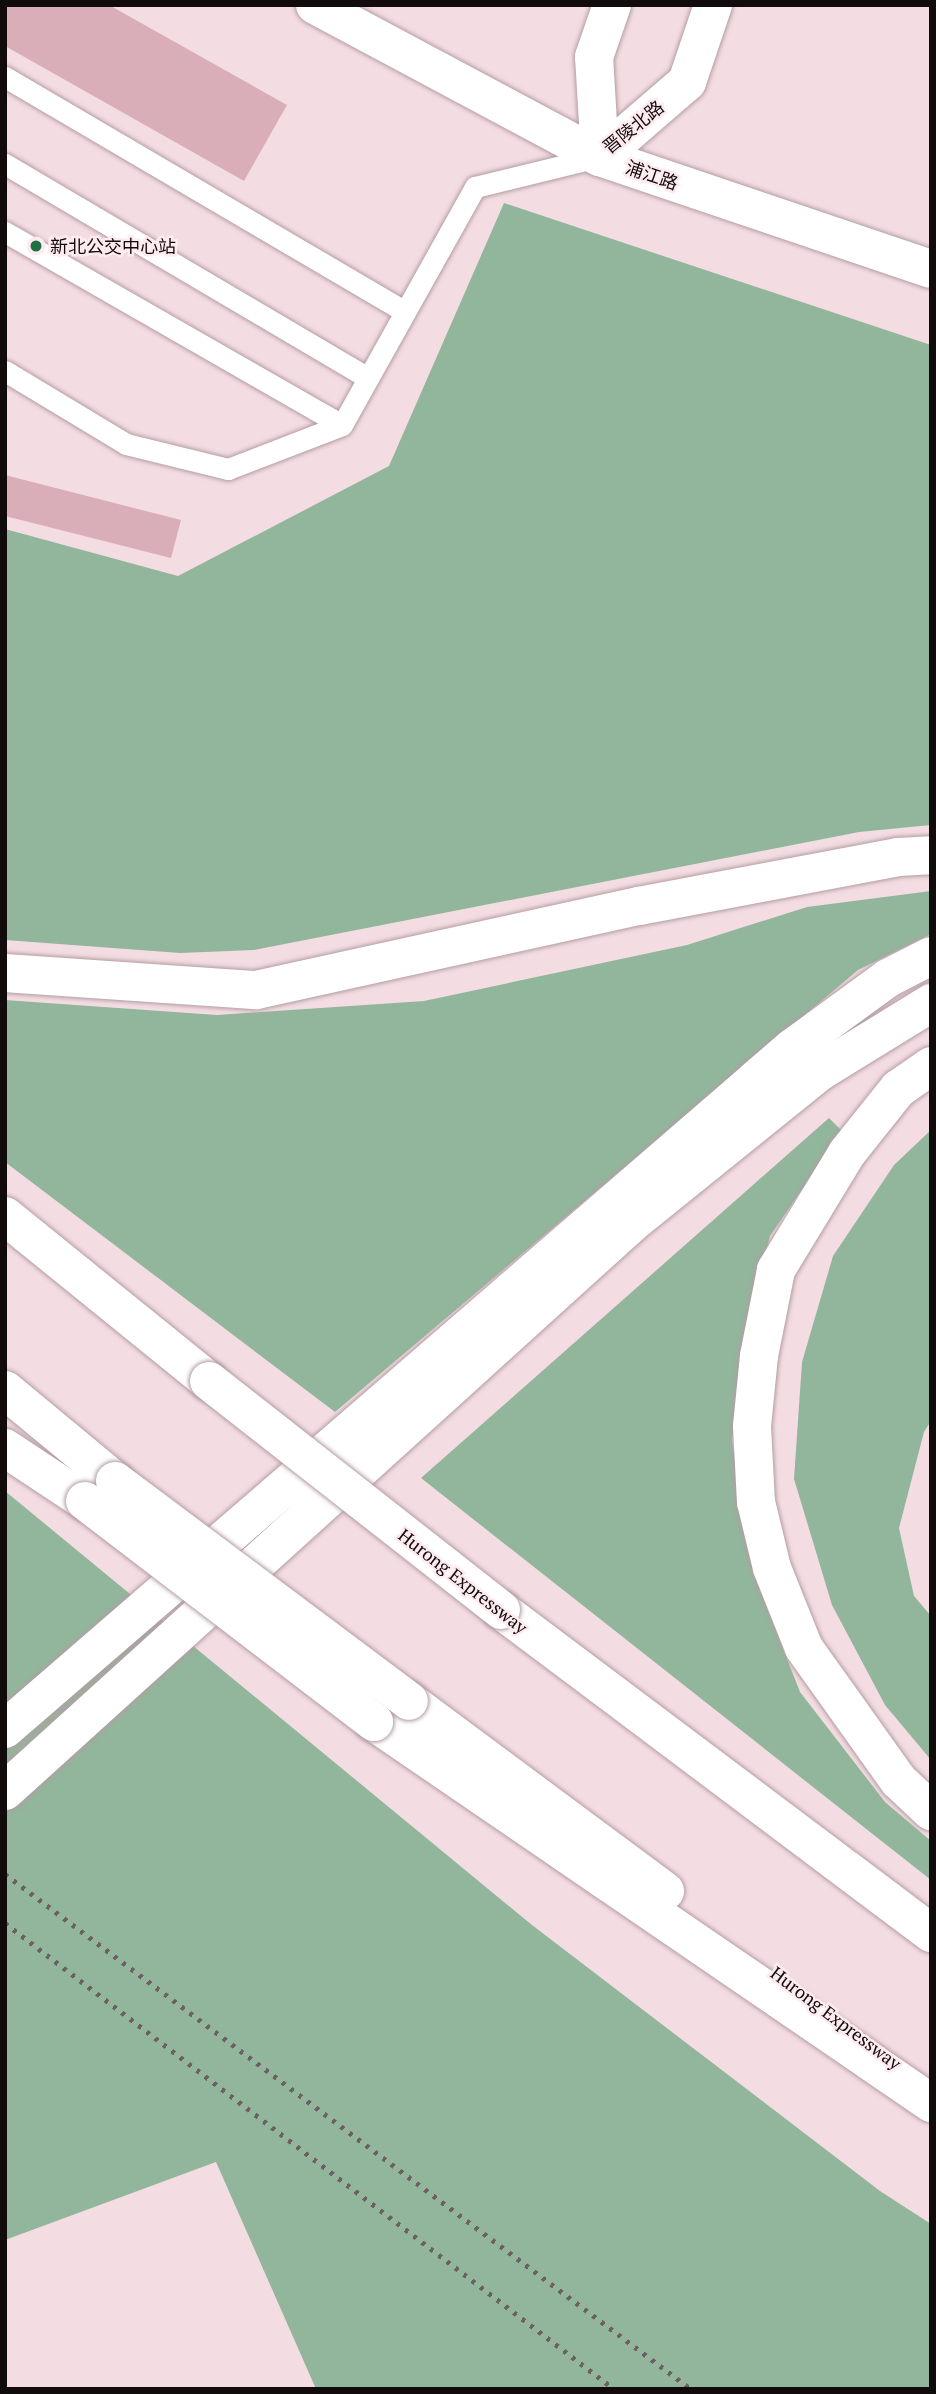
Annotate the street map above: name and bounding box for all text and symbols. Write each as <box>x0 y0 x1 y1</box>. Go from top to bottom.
street label: 晋陵北路 <box>598 96 668 158</box>
street label: 浦江路 <box>623 156 681 194</box>
place label: 新北公交中心站 <box>50 235 176 257</box>
marker: 新北公交中心站 <box>28 238 44 254</box>
street label: Hurong Expressway <box>394 1524 532 1638</box>
street label: Hurong Expressway <box>767 1962 905 2074</box>

